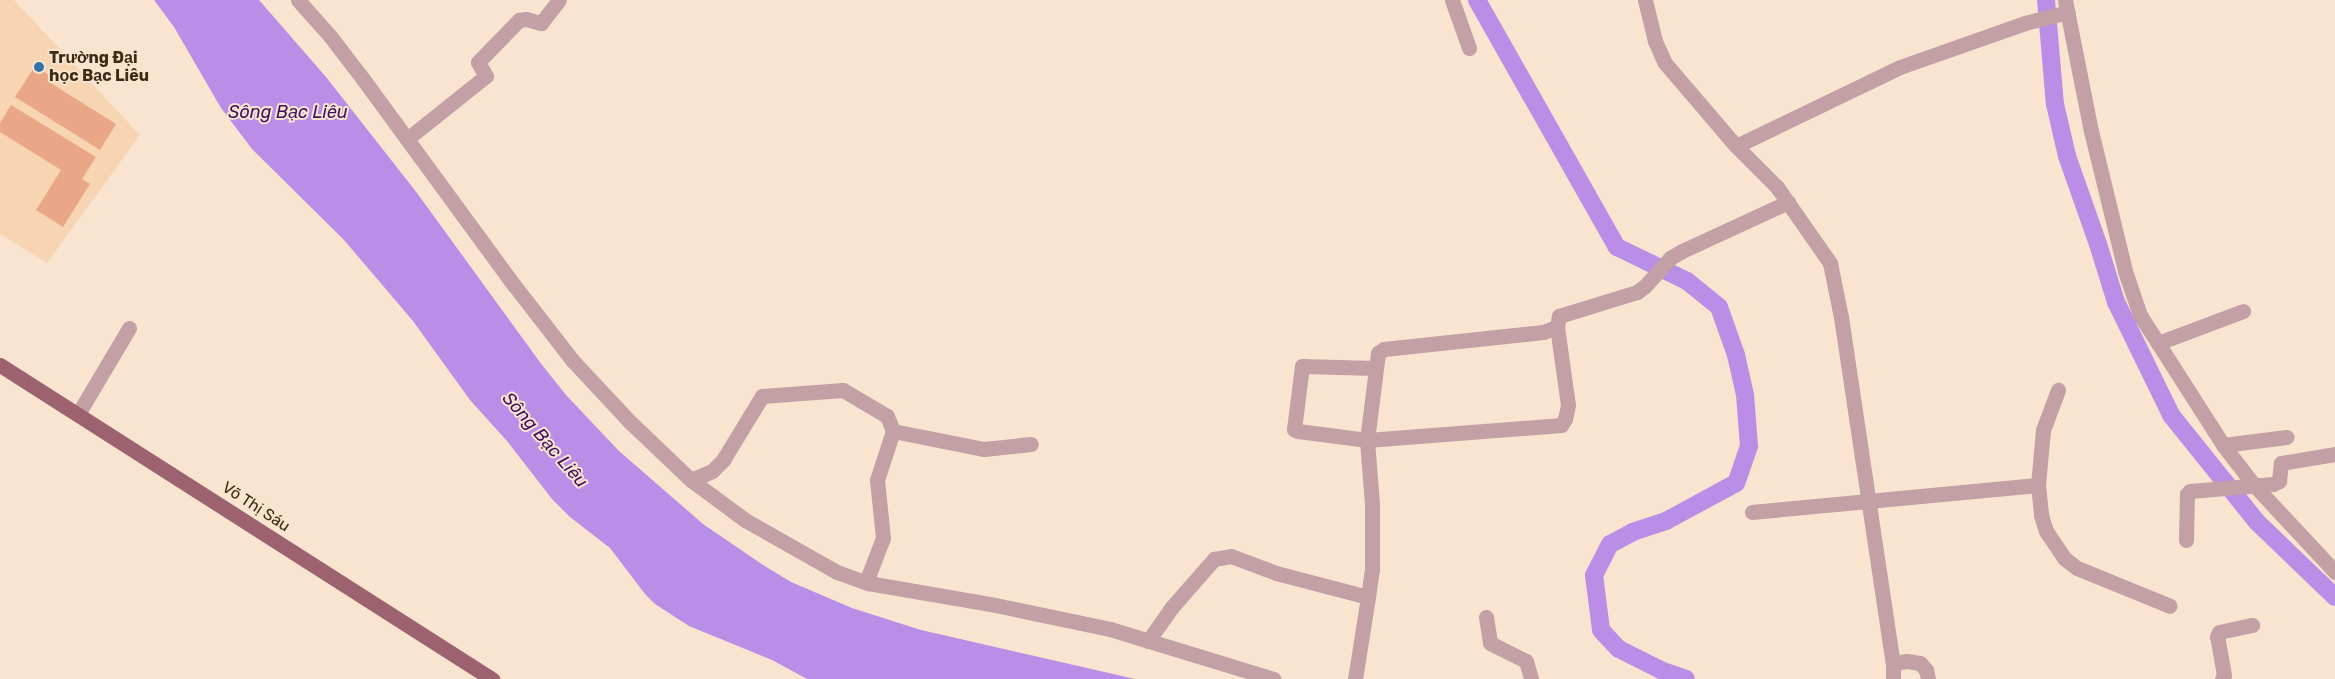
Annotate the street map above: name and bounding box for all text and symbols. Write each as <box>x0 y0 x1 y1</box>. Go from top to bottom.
place label: Trường Đại học Bạc Liêu <box>49 48 149 86</box>
marker: Trường Đại học Bạc Liêu <box>33 61 45 73</box>
water label: Sông Bạc Liêu <box>228 101 348 123</box>
water label: Sông Bạc Liêu <box>498 388 592 492</box>
street label: Võ Thị Sáu <box>218 478 294 536</box>

